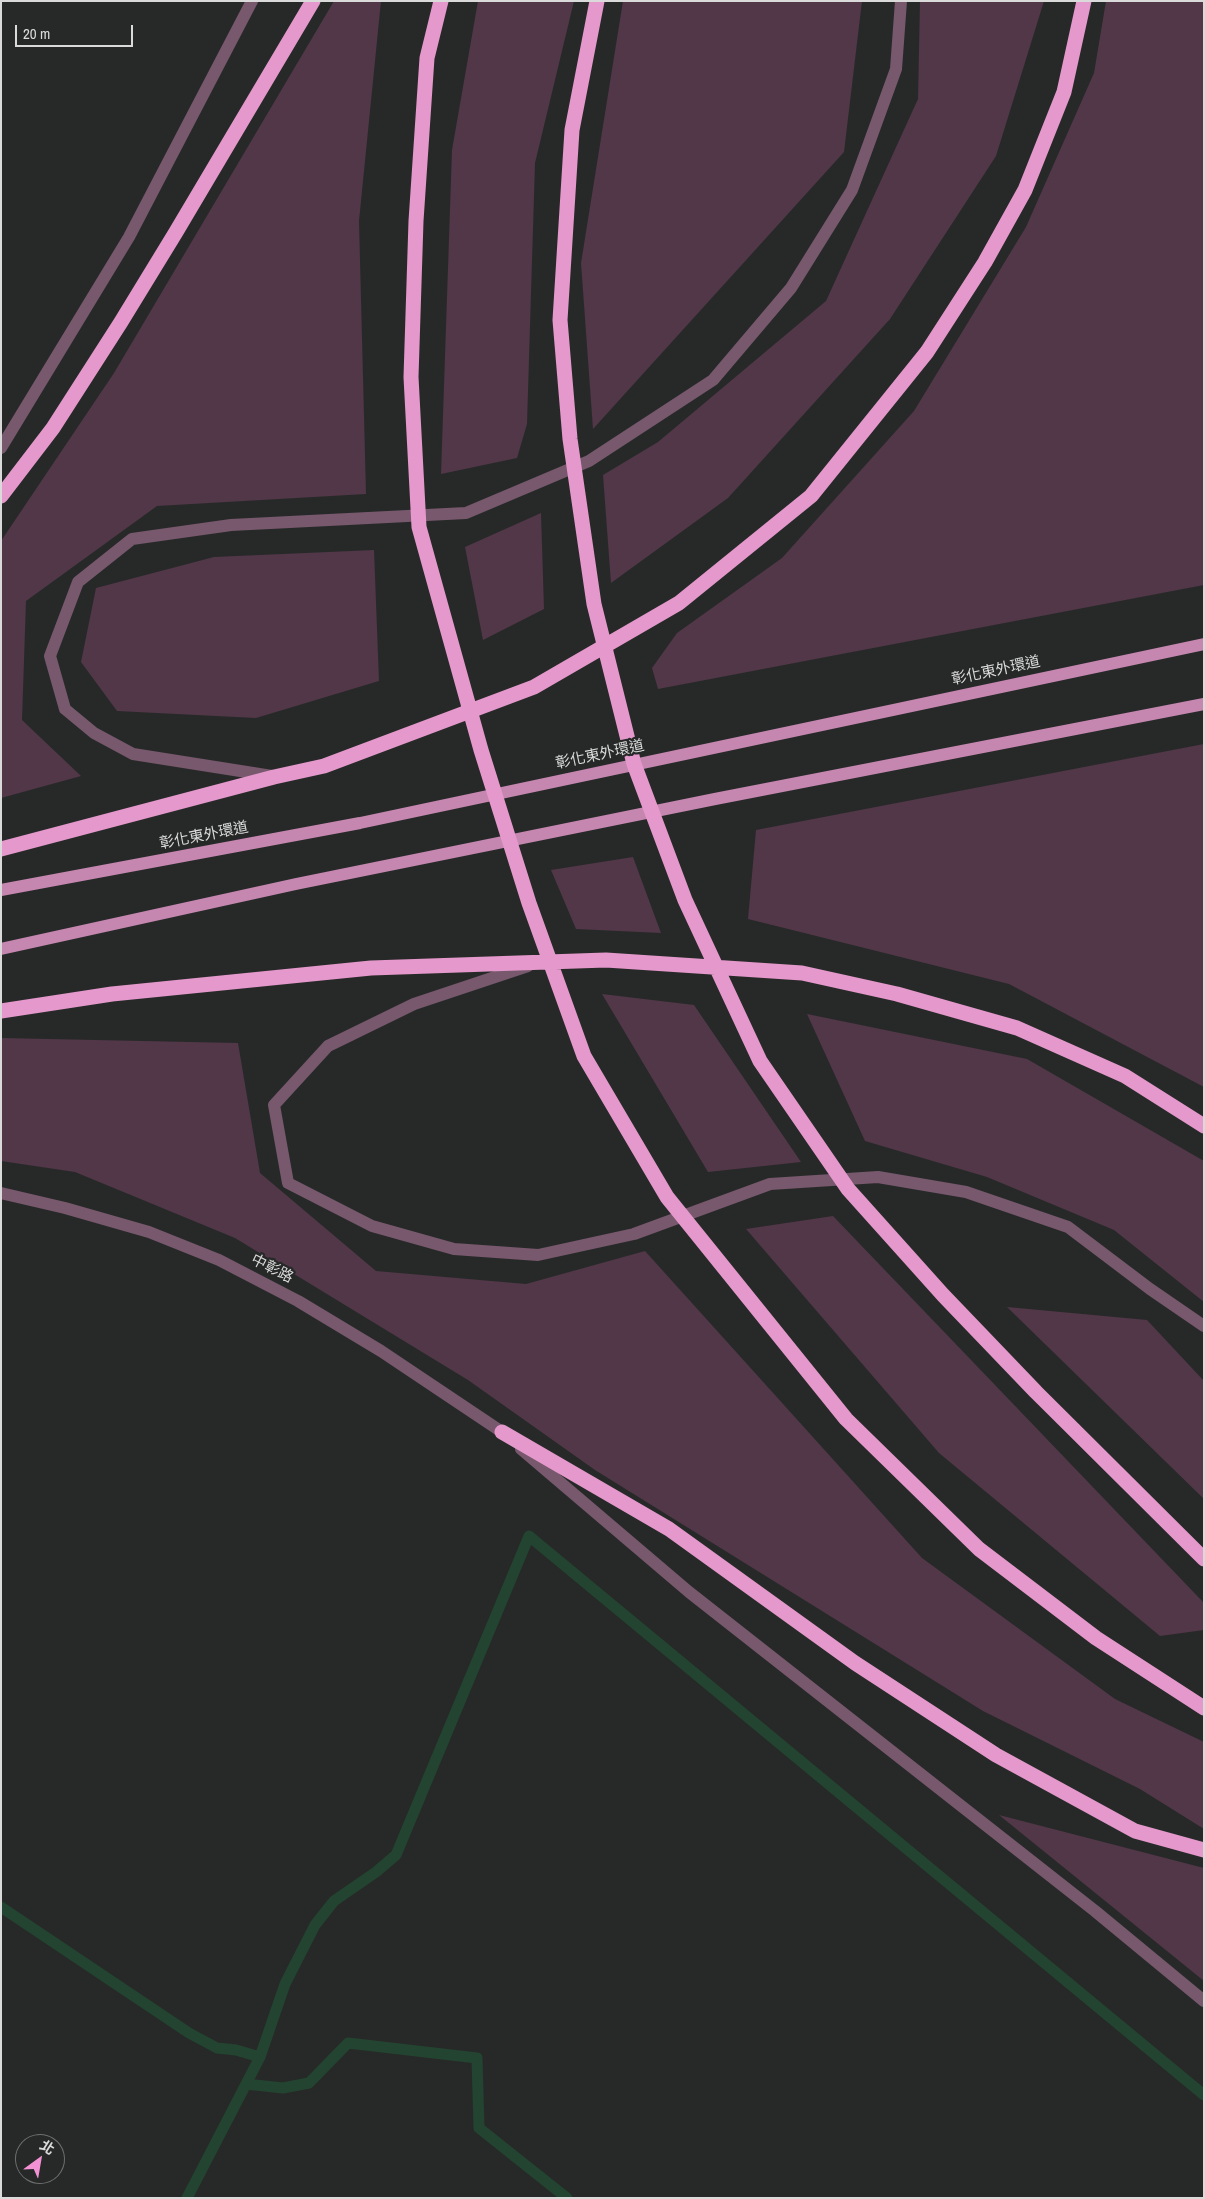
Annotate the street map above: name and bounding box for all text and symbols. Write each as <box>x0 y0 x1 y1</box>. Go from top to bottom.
scale bar <box>18 15 135 47</box>
text: 20 m <box>23 23 50 44</box>
street label: 彰化東外環道 <box>950 653 1042 689</box>
street label: 彰化東外環道 <box>554 737 646 773</box>
street label: 彰化東外環道 <box>158 819 250 853</box>
street label: 中彰路 <box>248 1251 296 1287</box>
north arrow <box>15 2134 65 2184</box>
text: 北 <box>37 2136 58 2158</box>

